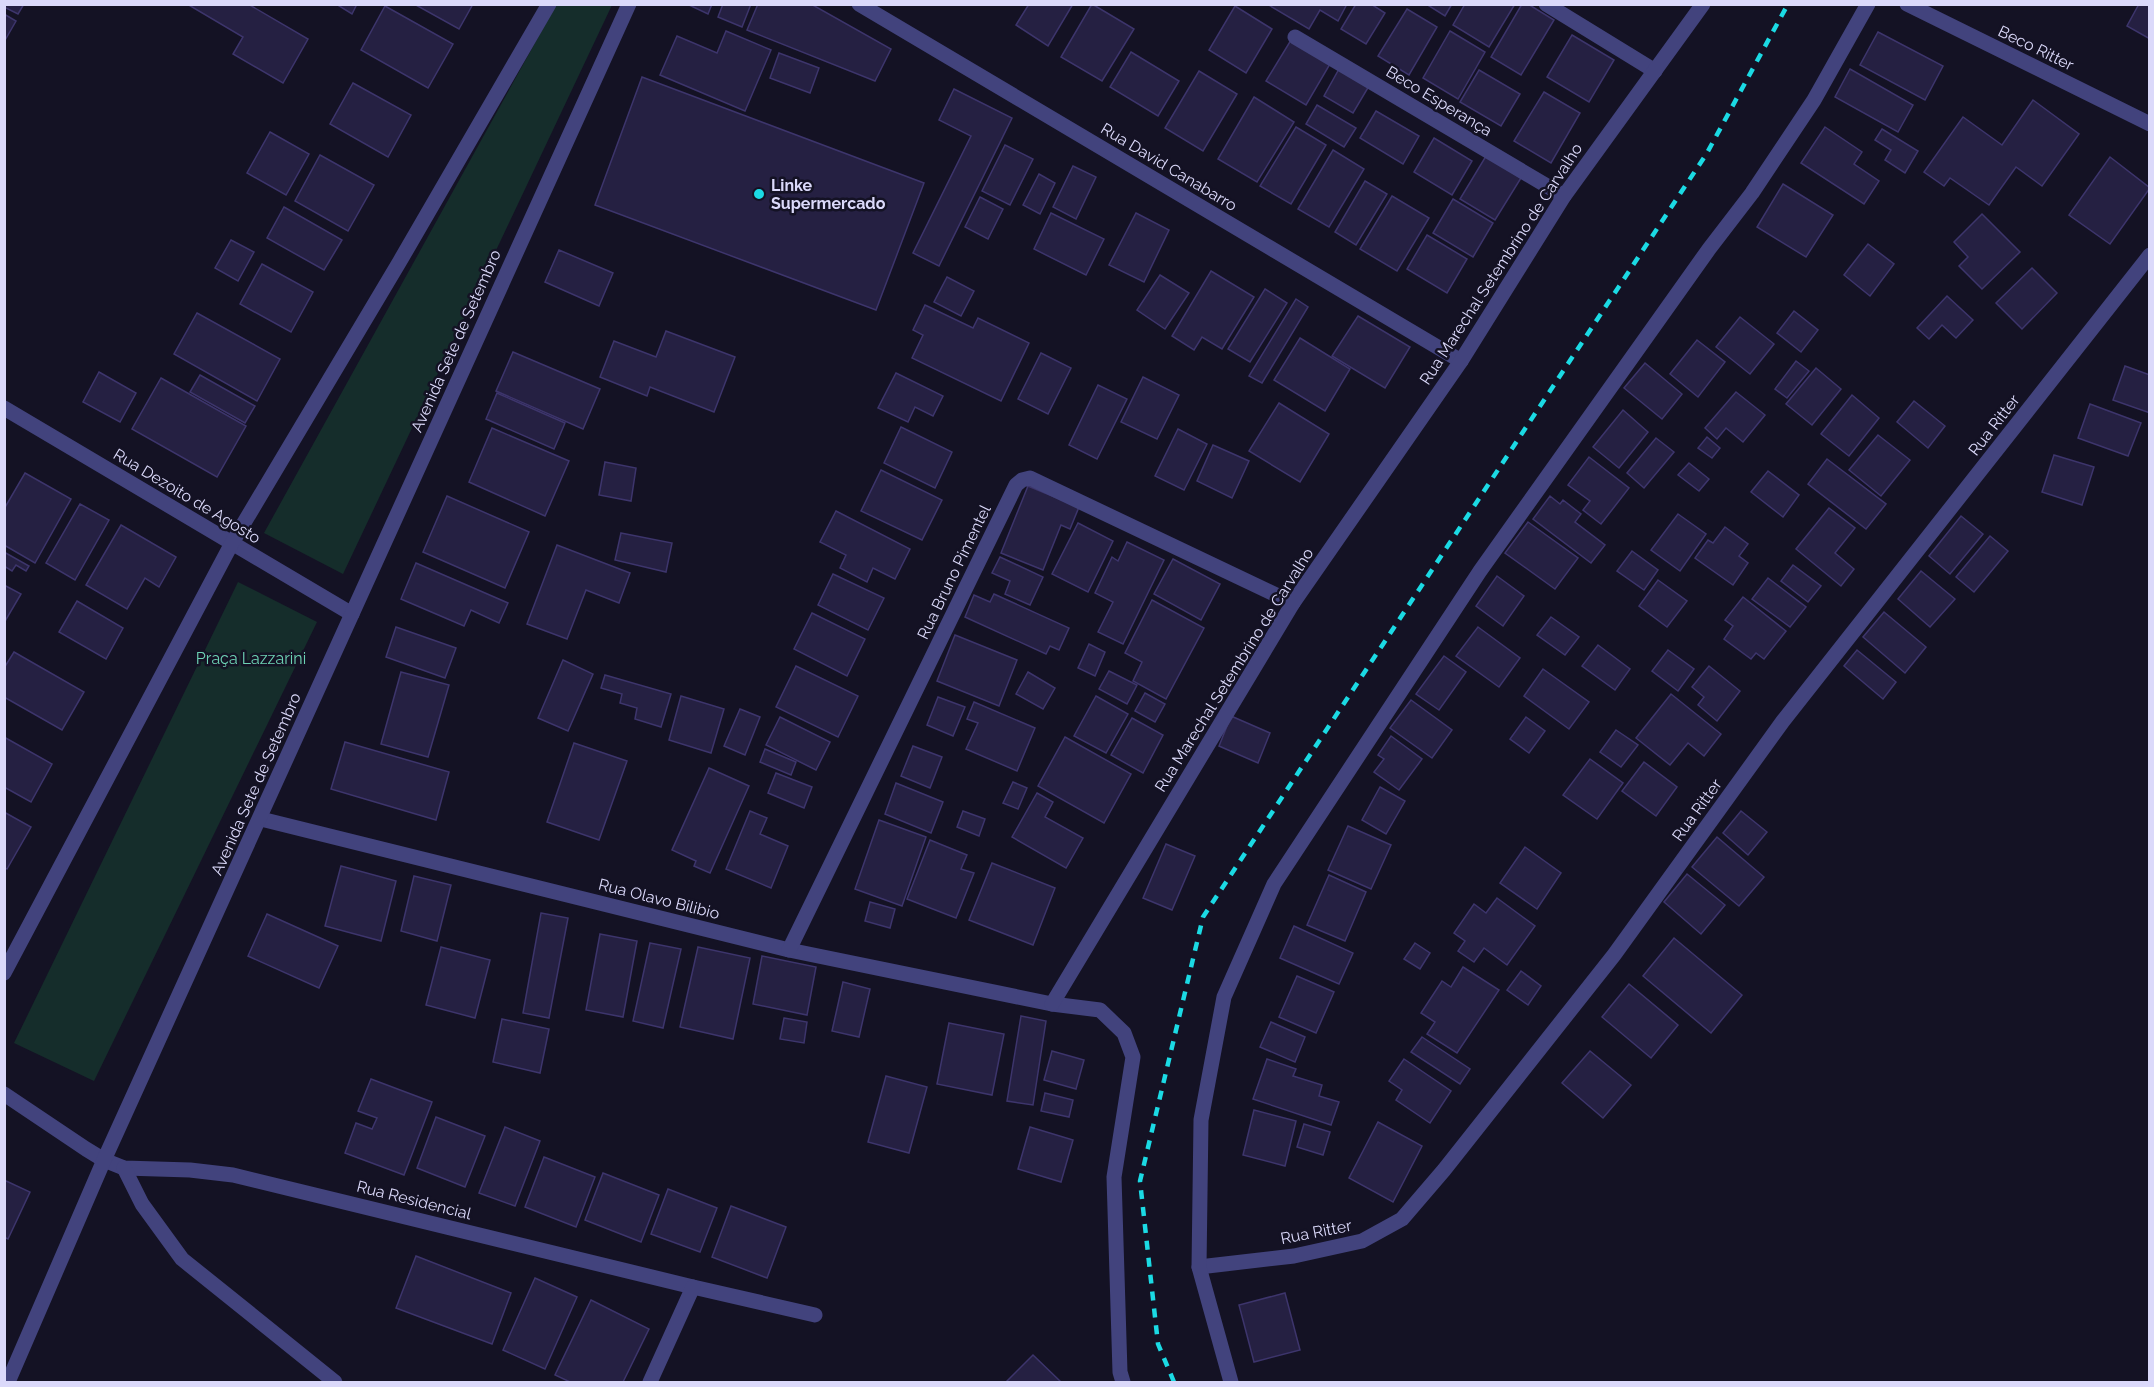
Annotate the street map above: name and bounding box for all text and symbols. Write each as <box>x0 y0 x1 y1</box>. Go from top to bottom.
street label: Beco Ritter <box>1995 22 2077 75</box>
street label: Beco Esperança <box>1383 62 1495 140</box>
street label: Rua David Canabarro <box>1098 119 1240 215</box>
street label: Rua Marechal Setembrino de Carvalho <box>1416 140 1586 388</box>
place label: Linke Supermercado <box>771 176 886 213</box>
marker: Linke Supermercado <box>752 187 766 201</box>
street label: Avenida Sete de Setembro <box>407 247 505 435</box>
street label: Rua Ritter <box>1964 390 2024 459</box>
street label: Rua Dezoito de Agosto <box>110 445 264 547</box>
street label: Rua Bruno Pimentel <box>913 501 995 642</box>
street label: Rua Marechal Setembrino de Carvalho <box>1151 545 1317 795</box>
park label: Praça Lazzarini <box>196 649 306 668</box>
street label: Avenida Sete de Setembro <box>207 690 305 878</box>
street label: Rua Ritter <box>1668 775 1726 845</box>
street label: Rua Olavo Bilibio <box>596 875 722 923</box>
street label: Rua Residencial <box>355 1177 474 1224</box>
street label: Rua Ritter <box>1279 1216 1354 1248</box>

